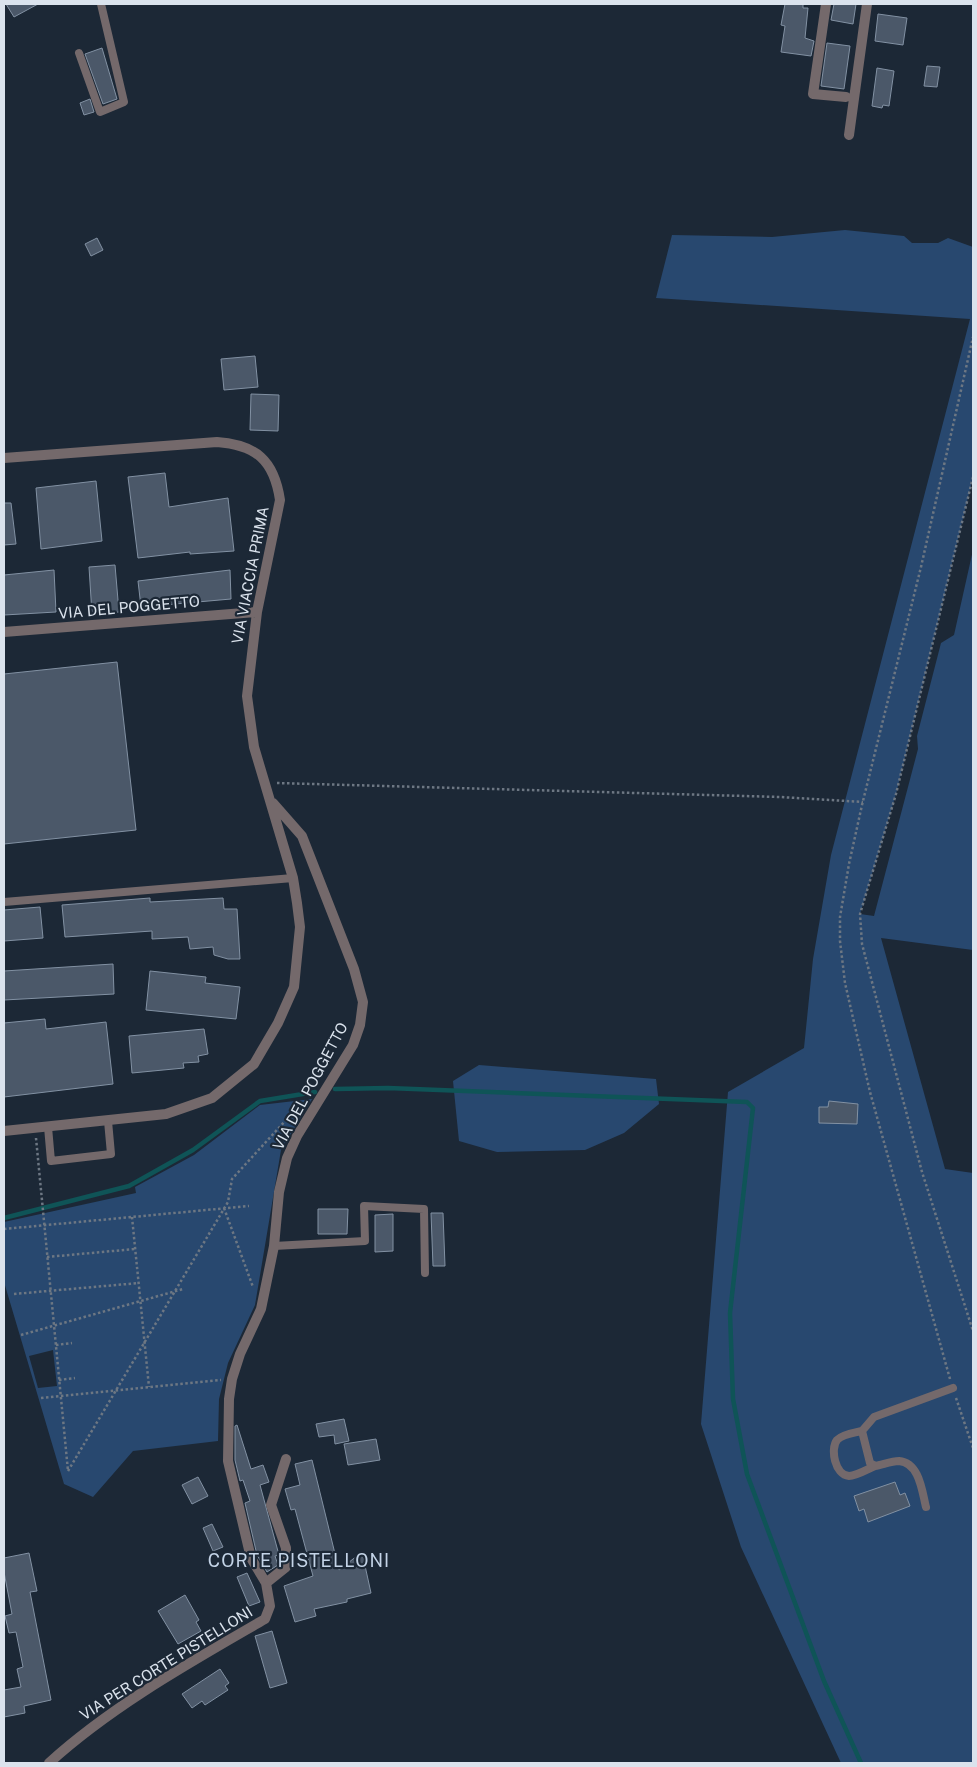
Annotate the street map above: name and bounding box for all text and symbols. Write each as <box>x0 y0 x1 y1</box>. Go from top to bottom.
street label: VIA VIACCIA PRIMA <box>228 504 272 645</box>
street label: VIA DEL POGGETTO <box>58 592 200 622</box>
street label: VIA DEL POGGETTO <box>269 1019 351 1153</box>
district label: CORTE PISTELLONI <box>208 1550 390 1571</box>
street label: VIA PER CORTE PISTELLONI <box>77 1603 255 1723</box>

